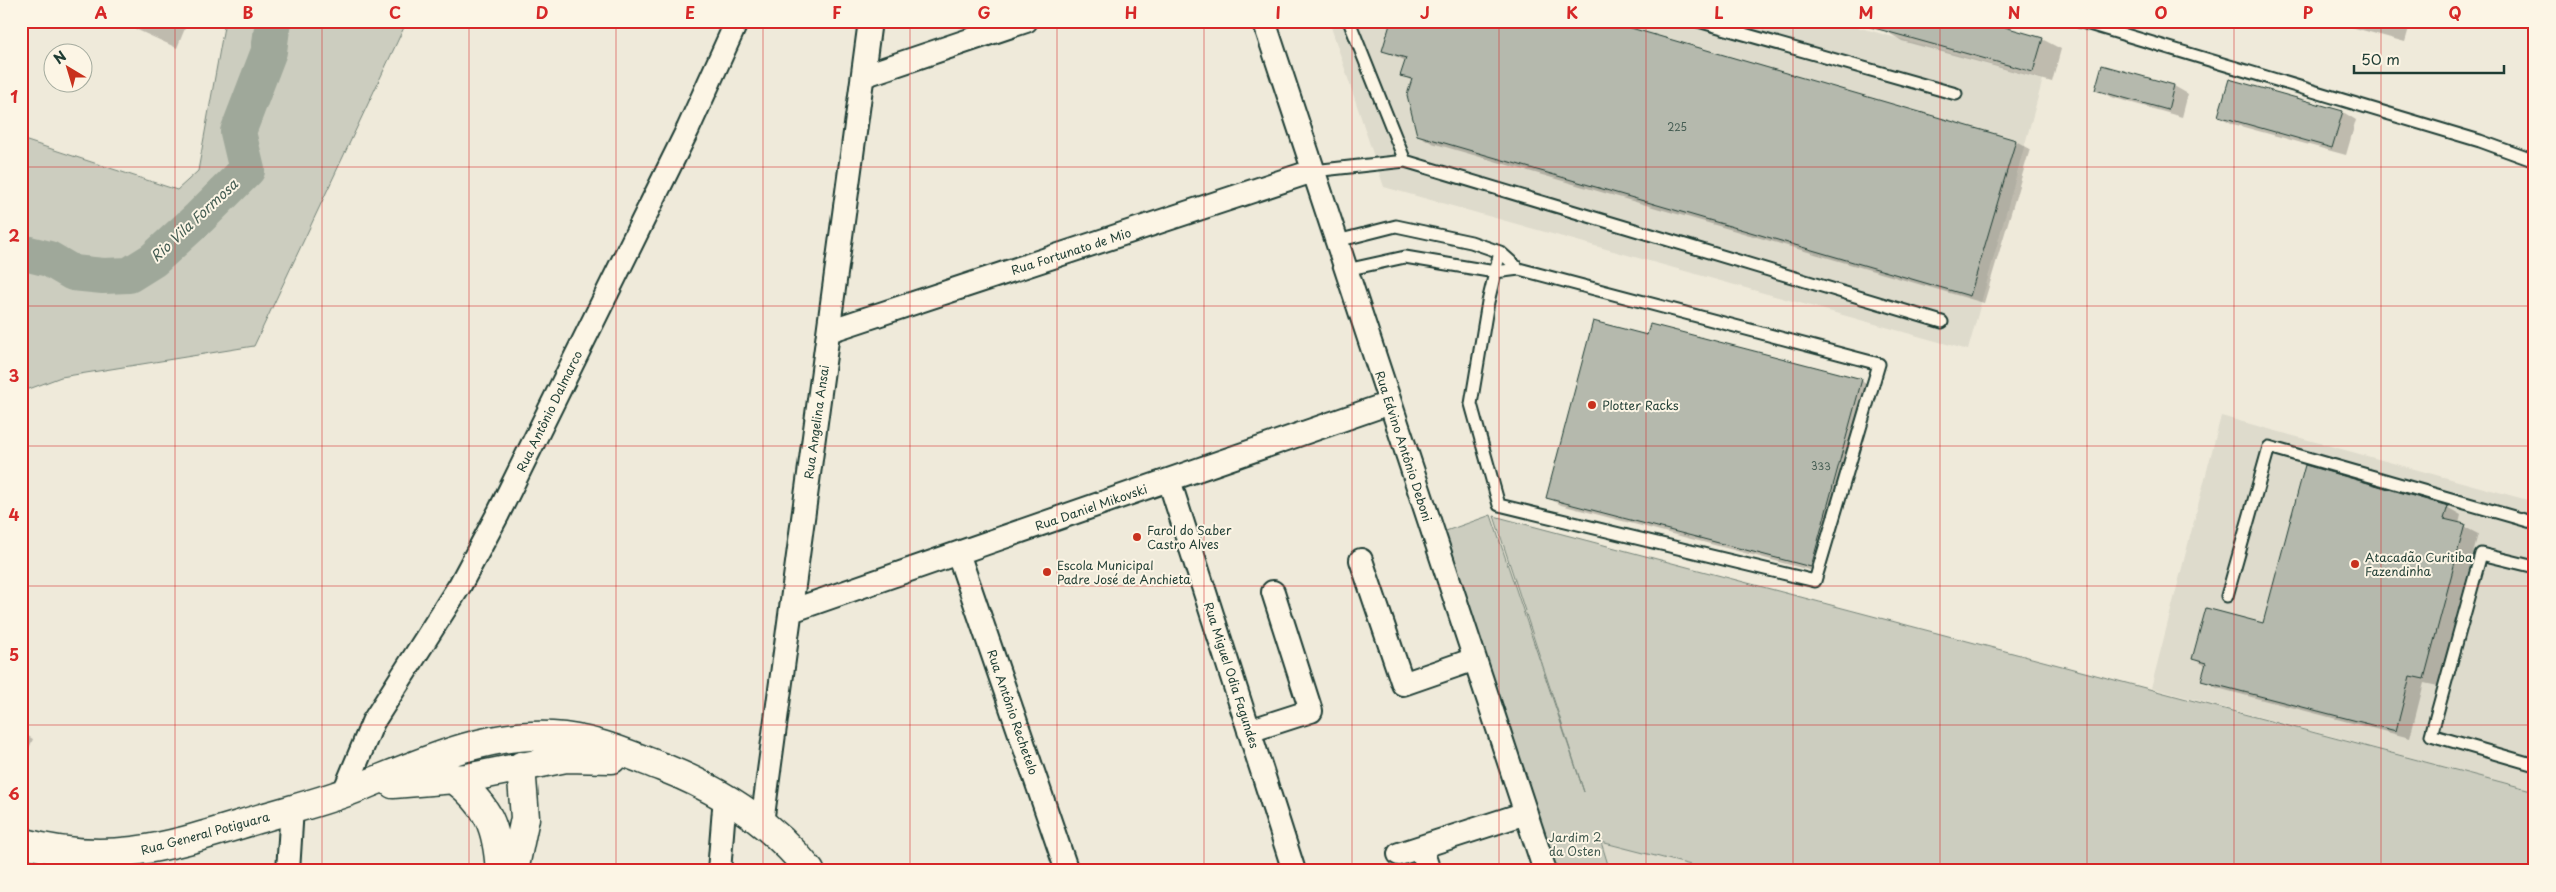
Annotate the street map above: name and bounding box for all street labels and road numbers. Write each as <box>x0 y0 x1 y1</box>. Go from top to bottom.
street label: Rua Fortunato de Mio <box>1009 223 1134 279</box>
street label: Rua Antônio Dalmarco <box>512 347 586 475</box>
street label: Rua Angelina Ansai <box>799 364 833 480</box>
street label: Rua Edvino Antônio Deboni <box>1371 368 1437 524</box>
street label: Rua Daniel Mikovski <box>1032 479 1150 535</box>
street label: Rua Miguel Odia Fagundes <box>1200 600 1264 751</box>
street label: Rua Antônio Rechetelo <box>983 647 1043 777</box>
street label: Rua General Potiguara <box>139 807 272 859</box>

